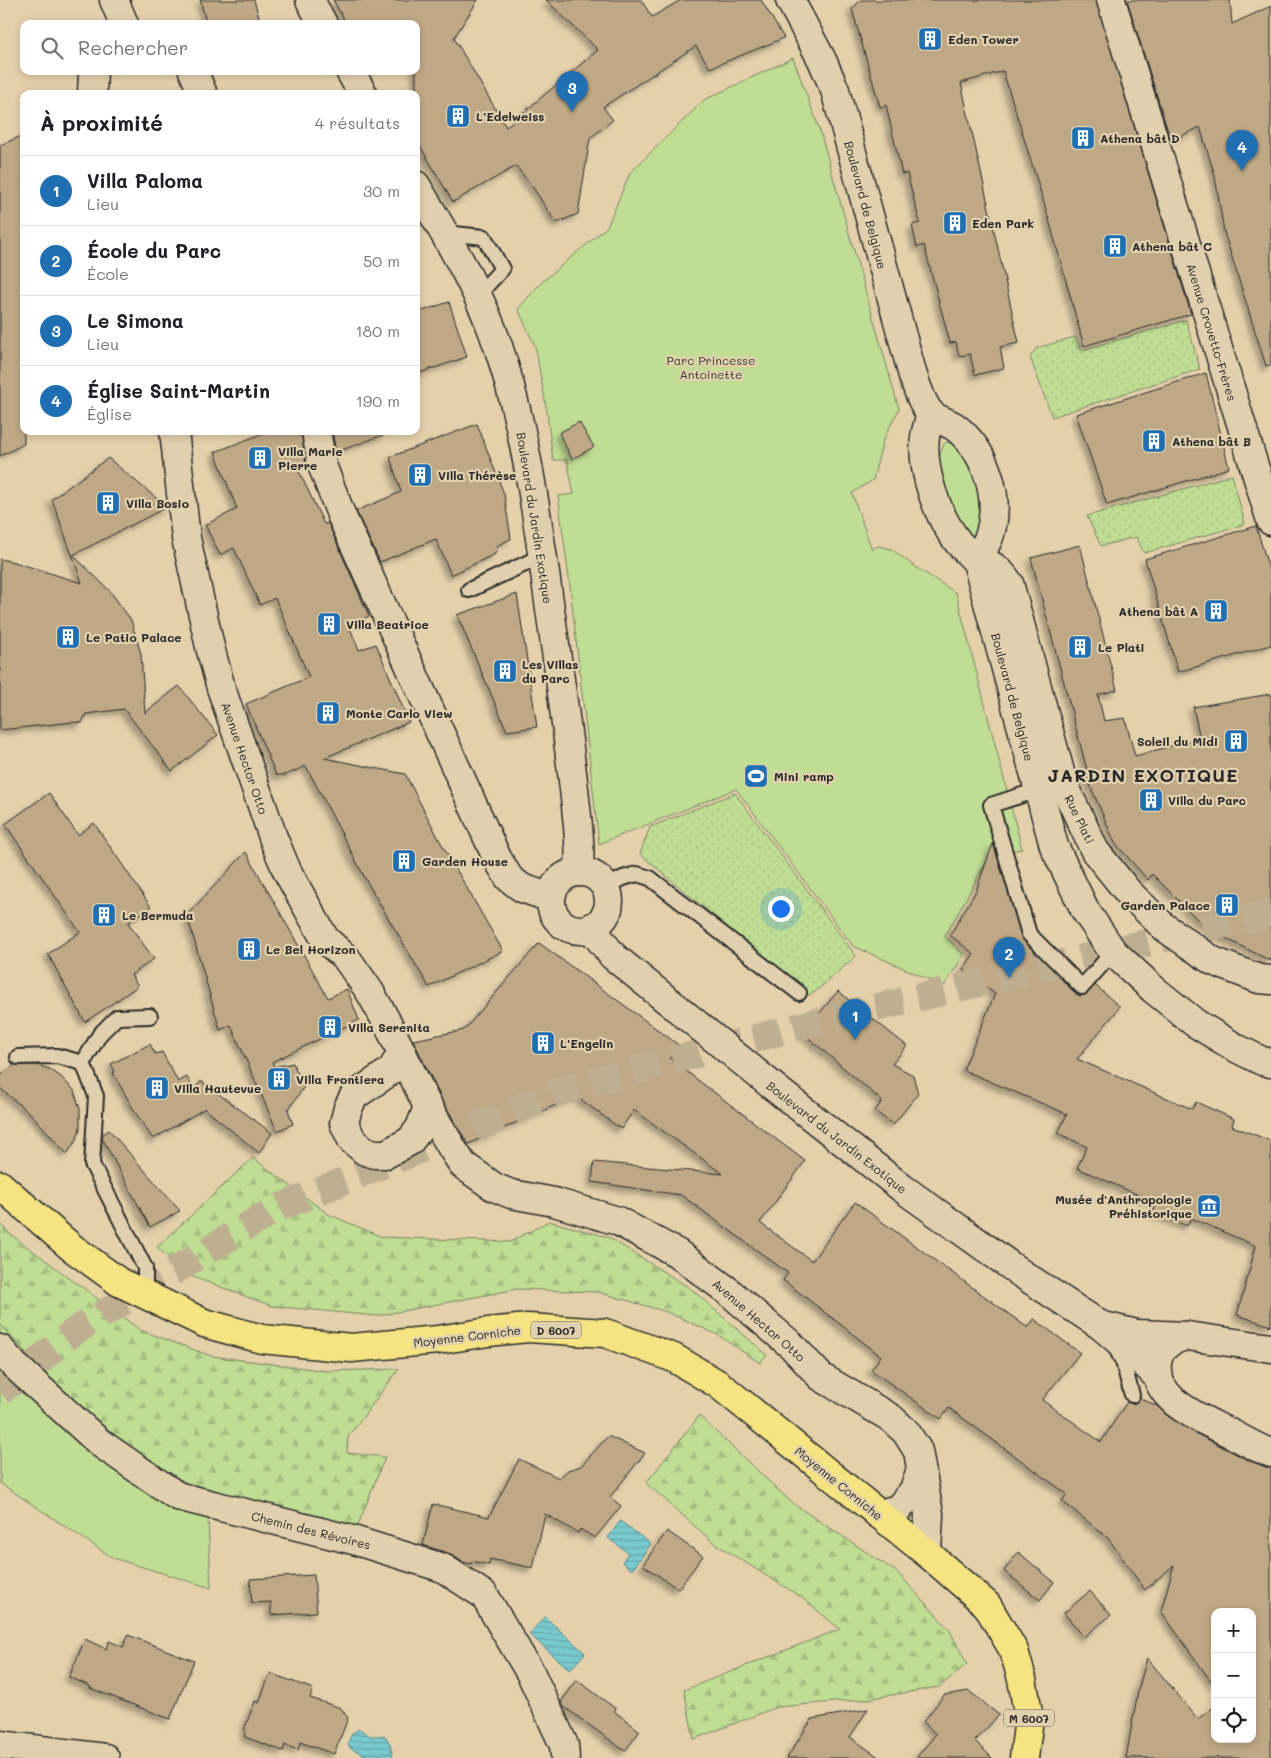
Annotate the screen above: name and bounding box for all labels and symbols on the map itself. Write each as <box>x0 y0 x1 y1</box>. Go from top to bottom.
building icon: Eden Tower <box>917 26 943 52</box>
place label: Eden Tower <box>948 31 1019 47</box>
pin: 3 <box>556 71 588 112</box>
building icon: L'Edelweiss <box>445 103 471 129</box>
place label: L'Edelweiss <box>476 108 544 124</box>
building icon: Athena bât D <box>1070 125 1096 151</box>
place label: Athena bât D <box>1100 130 1180 146</box>
pin: 4 <box>1226 130 1258 171</box>
street label: Boulevard de Belgique <box>841 139 891 271</box>
building icon: Eden Park <box>942 210 968 236</box>
place label: Eden Park <box>972 215 1034 231</box>
building icon: Athena bât C <box>1102 233 1128 259</box>
place label: Athena bât C <box>1132 238 1212 254</box>
street label: Avenue Crovetto-Frères <box>1183 261 1241 403</box>
park label: Parc Princesse Antoinette <box>667 352 755 382</box>
building icon: Athena bât B <box>1141 428 1167 454</box>
street label: Boulevard du Jardin Exotique <box>514 431 556 605</box>
place label: Athena bât B <box>1172 433 1251 449</box>
place label: Villa Marie Pierre <box>278 443 343 473</box>
building icon: Villa Marie Pierre <box>247 445 273 471</box>
building icon: Villa Thérèse <box>407 462 433 488</box>
place label: Villa Thérèse <box>438 467 516 483</box>
building icon: Villa Bosio <box>95 490 121 516</box>
place label: Villa Bosio <box>126 495 189 511</box>
building icon: Athena bât A <box>1203 598 1229 624</box>
place label: Athena bât A <box>1119 603 1198 619</box>
building icon: Villa Beatrice <box>316 611 342 637</box>
place label: Villa Beatrice <box>346 616 429 632</box>
building icon: Le Patio Palace <box>55 624 81 650</box>
place label: Le Patio Palace <box>86 629 182 645</box>
street label: Boulevard de Belgique <box>988 631 1038 763</box>
building icon: Le Plati <box>1067 634 1093 660</box>
place label: Le Plati <box>1098 639 1145 655</box>
place label: Les Villas du Parc <box>522 656 578 686</box>
building icon: Les Villas du Parc <box>492 658 518 684</box>
street label: Avenue Hector Otto <box>218 700 272 816</box>
building icon: Monte Carlo View <box>315 700 341 726</box>
place label: Monte Carlo View <box>346 705 452 721</box>
building icon: Soleil du Midi <box>1223 728 1249 754</box>
place label: Soleil du Midi <box>1137 733 1218 749</box>
sports icon: Mini ramp <box>743 763 769 789</box>
district label: JARDIN EXOTIQUE <box>1047 763 1239 787</box>
place label: Mini ramp <box>774 768 834 784</box>
building icon: Villa du Parc <box>1138 787 1164 813</box>
street label: Rue Plati <box>1061 792 1099 846</box>
place label: Villa du Parc <box>1168 792 1246 808</box>
building icon: Garden House <box>391 848 417 874</box>
place label: Garden House <box>422 853 508 869</box>
building icon: Garden Palace <box>1214 892 1240 918</box>
your location <box>768 896 794 922</box>
place label: Garden Palace <box>1121 897 1210 913</box>
building icon: Le Bermuda <box>91 902 117 928</box>
place label: Le Bermuda <box>122 907 193 923</box>
building icon: Le Bel Horizon <box>236 936 262 962</box>
pin: 2 <box>993 937 1025 978</box>
place label: Le Bel Horizon <box>266 941 356 957</box>
pin: 1 <box>839 999 871 1040</box>
building icon: Villa Serenita <box>317 1014 343 1040</box>
place label: Villa Serenita <box>348 1019 430 1035</box>
building icon: L'Engelin <box>530 1030 556 1056</box>
place label: L'Engelin <box>560 1035 613 1051</box>
building icon: Villa Frontiera <box>266 1066 292 1092</box>
place label: Villa Frontiera <box>296 1071 384 1087</box>
building icon: Villa Hautevue <box>144 1075 170 1101</box>
street label: Boulevard du Jardin Exotique <box>764 1077 910 1197</box>
place label: Villa Hautevue <box>174 1080 261 1096</box>
place label: Musée d'Anthropologie Préhistorique <box>1055 1191 1192 1221</box>
museum icon: Musée d'Anthropologie Préhistorique <box>1196 1193 1222 1219</box>
street label: Avenue Hector Otto <box>709 1275 809 1365</box>
street label: Moyenne Corniche <box>412 1321 522 1351</box>
road number: D 6007 <box>531 1322 581 1338</box>
street label: Moyenne Corniche <box>792 1443 886 1523</box>
street label: Chemin des Révoires <box>250 1507 372 1553</box>
road number: M 6007 <box>1004 1710 1054 1726</box>

